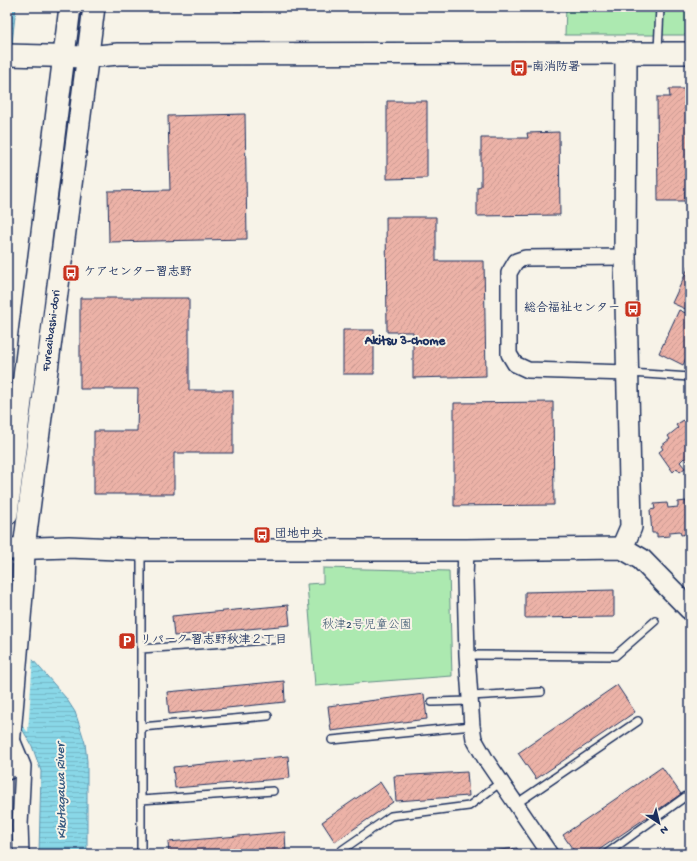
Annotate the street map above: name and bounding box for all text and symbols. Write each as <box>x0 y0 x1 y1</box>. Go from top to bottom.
bus stop icon: 南消防署 <box>509 58 529 78</box>
place label: 南消防署 <box>532 60 580 75</box>
bus stop icon: ケアセンター習志野 <box>61 263 81 283</box>
place label: ケアセンター習志野 <box>84 265 192 280</box>
street label: Fureaibashi-dori <box>40 289 64 373</box>
bus stop icon: 総合福祉センター <box>623 299 643 319</box>
place label: 総合福祉センター <box>524 301 620 316</box>
district label: Akitsu 3-chome <box>364 334 447 349</box>
bus stop icon: 団地中央 <box>252 525 272 545</box>
place label: 団地中央 <box>275 527 323 542</box>
park label: 秋津2号児童公園 <box>322 618 412 633</box>
parking icon: リパーク 習志野秋津２丁目 <box>117 631 137 651</box>
place label: リパーク 習志野秋津２丁目 <box>140 633 287 648</box>
water label: Kikutagawa River <box>54 740 70 839</box>
north arrow <box>639 803 679 843</box>
text: N <box>657 823 670 837</box>

